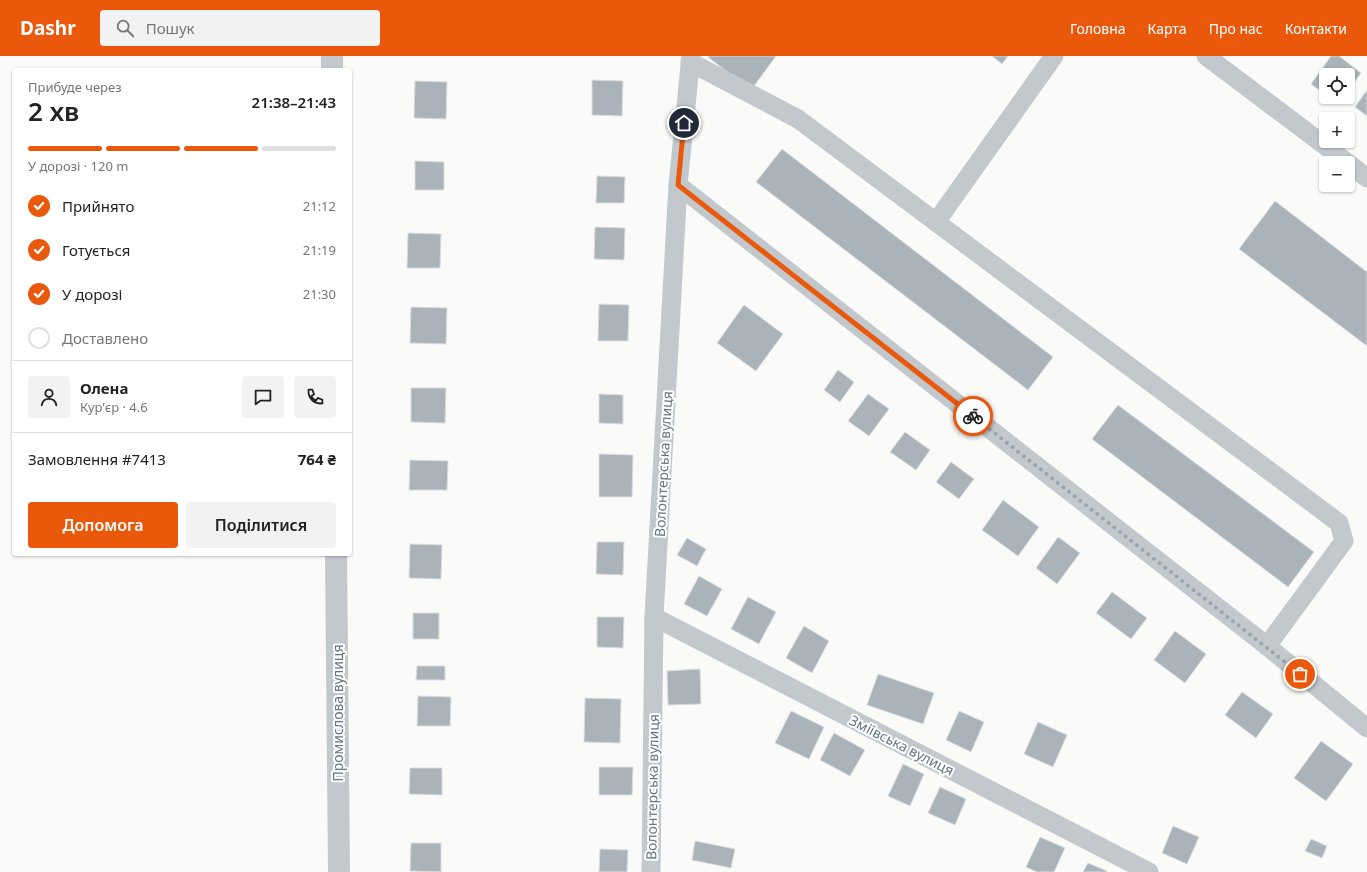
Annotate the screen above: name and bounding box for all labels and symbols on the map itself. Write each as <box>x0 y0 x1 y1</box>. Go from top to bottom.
pin <box>667 106 701 140</box>
street label: Волонтерська вулиця <box>650 391 676 537</box>
courier <box>953 396 993 436</box>
street label: Промислова вулиця <box>328 644 347 782</box>
pin <box>1283 657 1317 691</box>
street label: Зміївська вулиця <box>847 710 957 780</box>
street label: Волонтерська вулиця <box>641 714 663 860</box>

